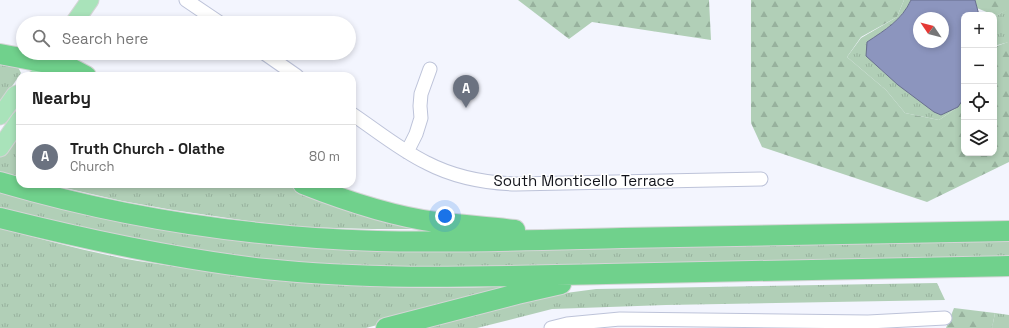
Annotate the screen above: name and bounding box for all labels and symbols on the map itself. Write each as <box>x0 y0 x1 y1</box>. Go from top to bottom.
north arrow <box>913 12 949 48</box>
pin: A <box>453 75 479 108</box>
street label: South Monticello Terrace <box>494 171 675 190</box>
your location <box>435 206 455 226</box>

